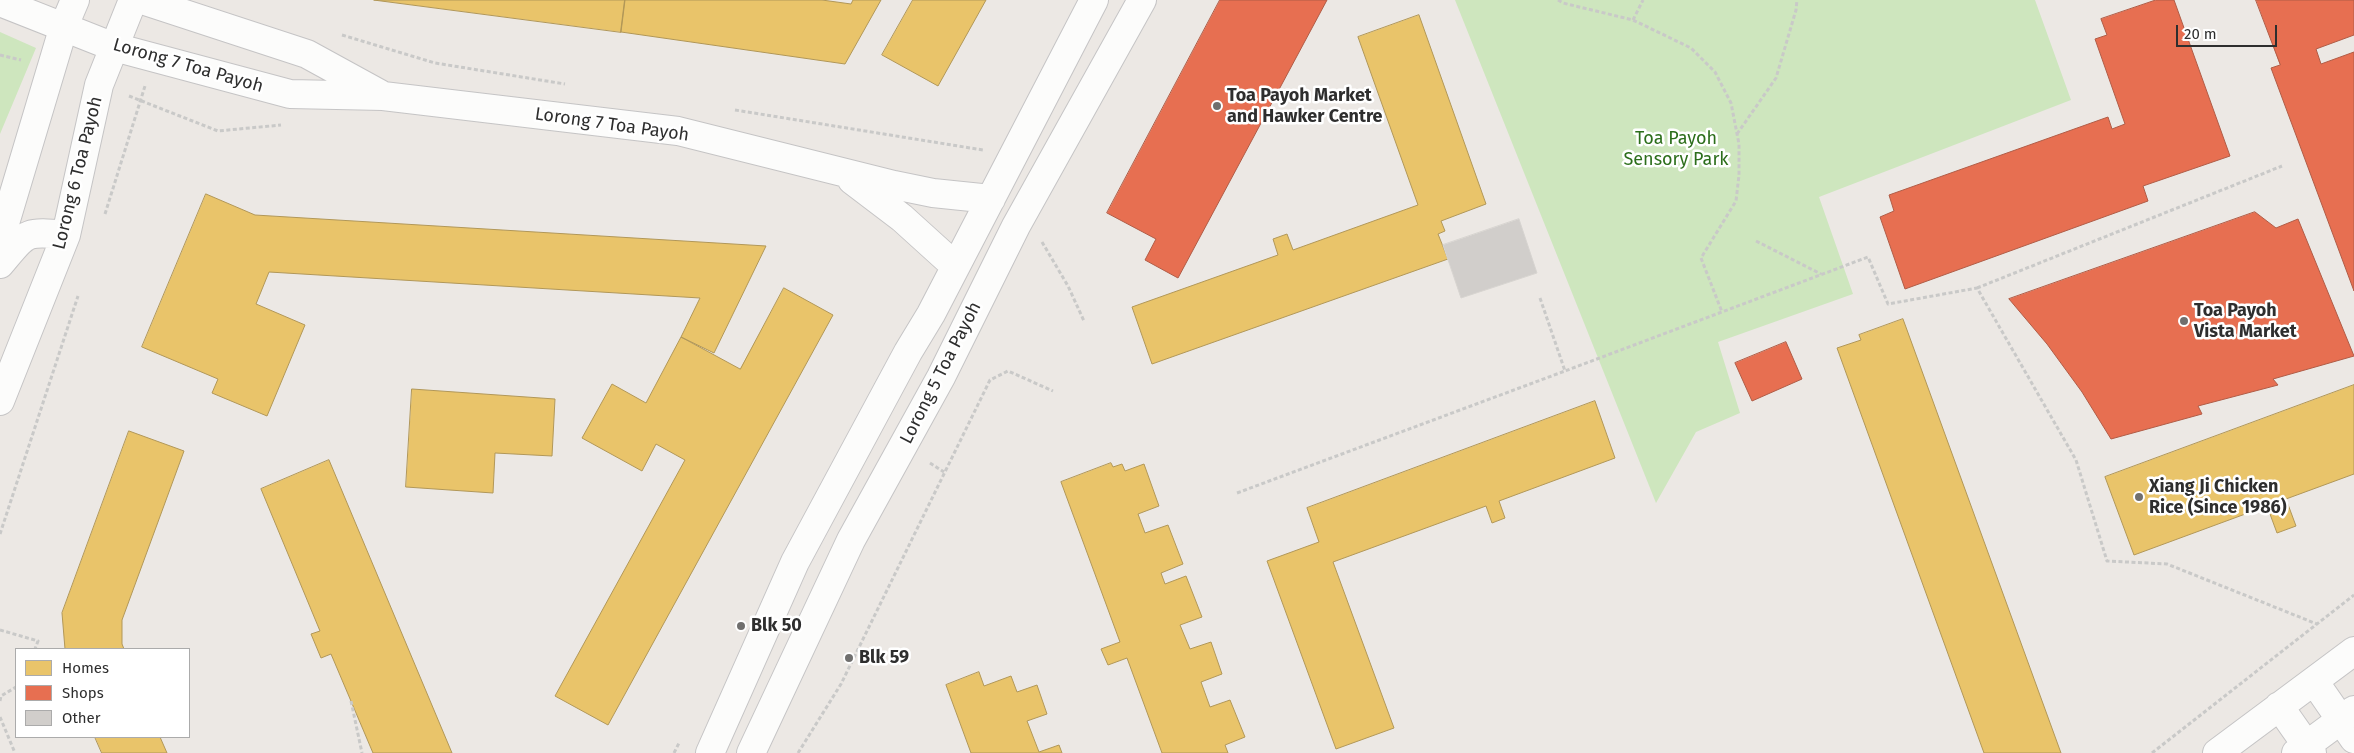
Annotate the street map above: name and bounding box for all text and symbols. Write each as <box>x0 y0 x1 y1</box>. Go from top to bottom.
scale bar <box>2179 15 2280 47</box>
text: 20 m <box>2184 25 2217 43</box>
street label: Lorong 7 Toa Payoh <box>110 34 266 98</box>
place label: Toa Payoh Market and Hawker Centre <box>1227 85 1383 128</box>
street label: Lorong 6 Toa Payoh <box>49 94 107 252</box>
marker: Toa Payoh Market and Hawker Centre <box>1211 100 1223 112</box>
street label: Lorong 7 Toa Payoh <box>534 103 690 147</box>
park label: Toa Payoh Sensory Park <box>1623 128 1729 170</box>
street label: Lorong 5 Toa Payoh <box>896 298 986 448</box>
place label: Toa Payoh Vista Market <box>2194 300 2297 342</box>
marker: Toa Payoh Vista Market <box>2178 315 2190 327</box>
place label: Xiang Ji Chicken Rice (Since 1986) <box>2149 476 2287 518</box>
marker: Xiang Ji Chicken Rice (Since 1986) <box>2133 491 2145 503</box>
place label: Blk 50 <box>751 615 802 637</box>
marker: Blk 50 <box>735 620 747 632</box>
place label: Blk 59 <box>859 647 909 669</box>
legend <box>15 648 190 738</box>
marker: Blk 59 <box>843 652 855 664</box>
text: Homes <box>62 659 109 677</box>
text: Shops <box>62 684 104 702</box>
text: Other <box>62 709 101 727</box>

